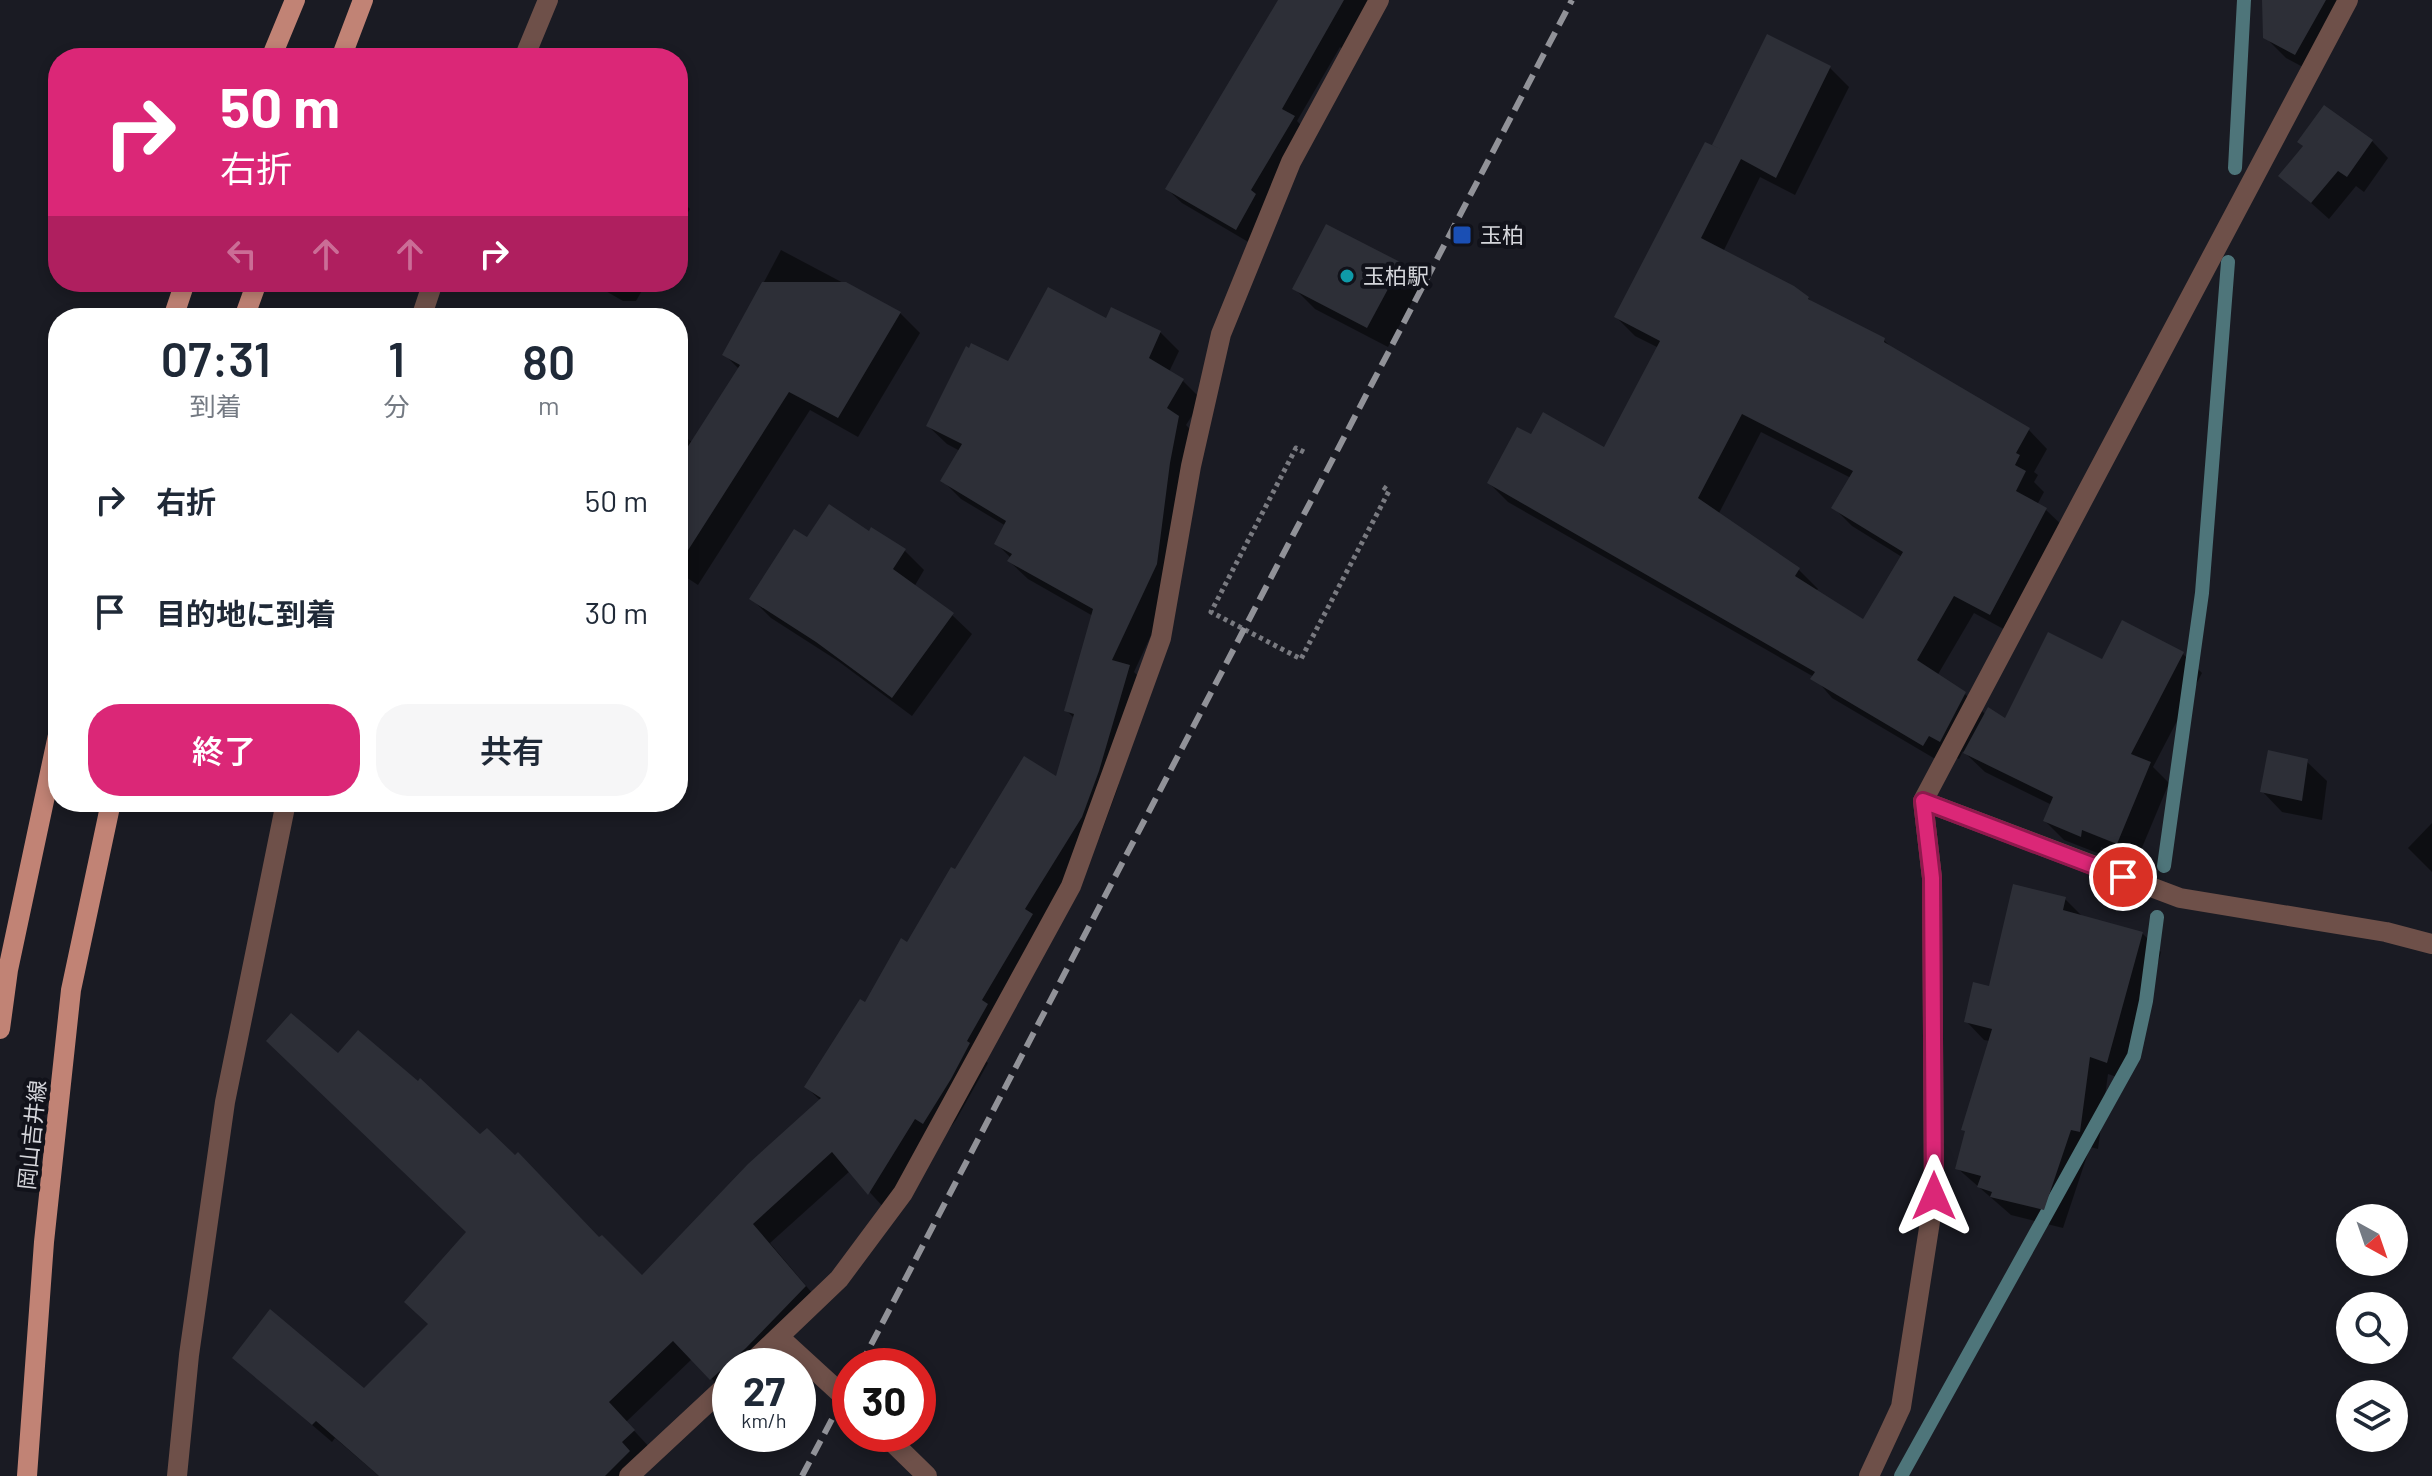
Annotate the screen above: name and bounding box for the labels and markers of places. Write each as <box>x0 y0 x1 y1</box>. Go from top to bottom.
place label: 玉柏 <box>1480 221 1524 247</box>
marker: 玉柏 <box>1451 224 1473 246</box>
place label: 玉柏駅 <box>1363 262 1429 288</box>
marker: 玉柏駅 <box>1338 267 1356 285</box>
pin <box>2089 843 2157 911</box>

